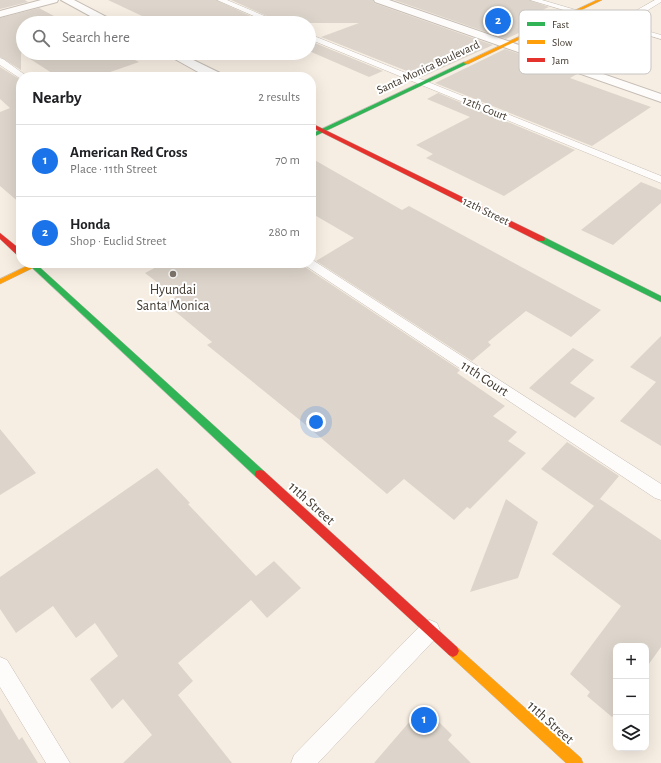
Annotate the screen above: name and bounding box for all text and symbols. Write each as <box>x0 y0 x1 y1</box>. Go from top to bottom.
pin: 2 <box>485 6 511 36</box>
legend <box>519 10 651 74</box>
search box <box>16 16 316 60</box>
text: Fast <box>552 19 570 30</box>
icon: search <box>30 27 52 49</box>
text: Search here <box>62 30 130 45</box>
text: Slow <box>552 37 573 48</box>
street label: Santa Monica Boulevard <box>375 38 481 96</box>
text: Jam <box>552 55 569 66</box>
text: Nearby <box>32 89 82 106</box>
text: 2 results <box>258 91 300 104</box>
street label: 12th Court <box>461 94 509 122</box>
text: American Red Cross <box>70 145 187 160</box>
text: 1 <box>43 154 47 167</box>
text: 70 m <box>275 154 300 167</box>
text: Place · 11th Street <box>70 163 157 176</box>
street label: 12th Street <box>461 195 511 227</box>
text: Honda <box>70 217 111 232</box>
text: 2 <box>42 226 48 239</box>
text: 280 m <box>269 226 300 239</box>
text: Shop · Euclid Street <box>70 235 167 248</box>
marker: Hyundai Santa Monica <box>168 269 178 279</box>
place label: Hyundai Santa Monica <box>137 283 210 313</box>
street label: 11th Court <box>458 358 511 400</box>
your location <box>306 412 326 432</box>
street label: 11th Street <box>286 480 337 528</box>
map controls <box>613 643 649 751</box>
button: + <box>613 643 649 679</box>
button: − <box>613 679 649 715</box>
street label: 11th Street <box>525 699 576 747</box>
pin: 1 <box>411 705 437 735</box>
button: layers <box>613 715 649 751</box>

